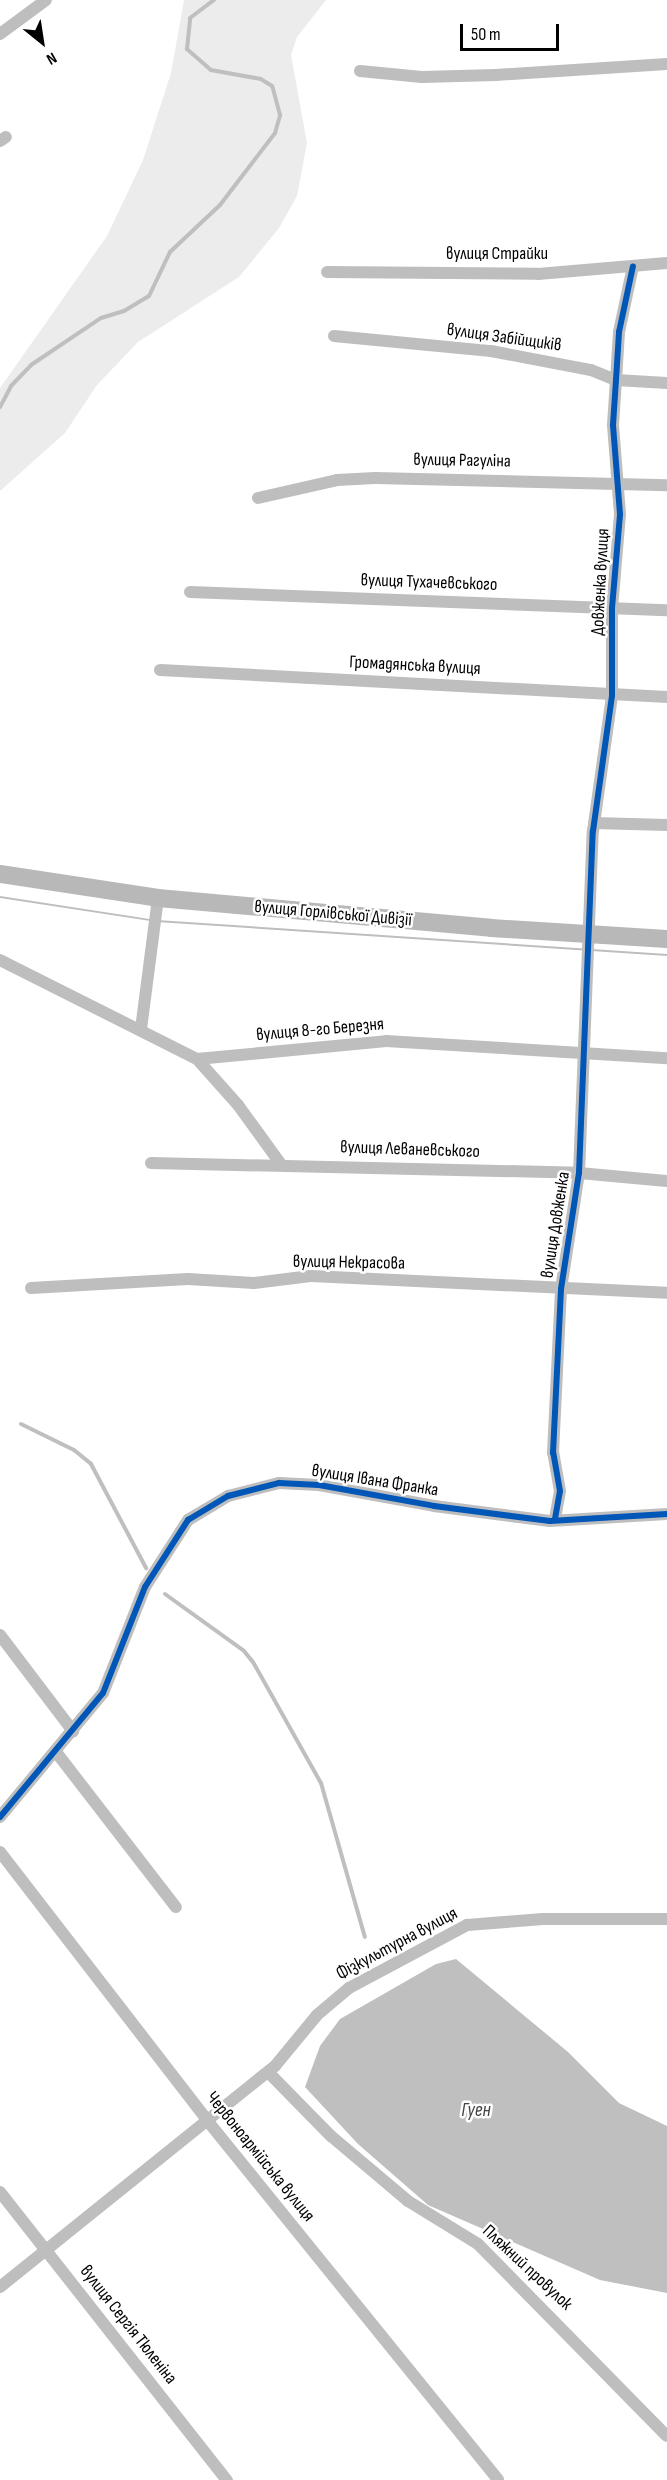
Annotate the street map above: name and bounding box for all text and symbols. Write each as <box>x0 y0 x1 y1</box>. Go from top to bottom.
north arrow <box>12 12 72 72</box>
scale bar <box>463 12 562 50</box>
text: 50 m <box>471 24 501 45</box>
text: N <box>43 48 60 68</box>
street label: вулиця Страйки <box>446 243 548 265</box>
street label: вулиця Забійщиків <box>445 319 563 357</box>
street label: вулиця Рагуліна <box>413 449 511 473</box>
street label: Довженка вулиця <box>587 528 615 636</box>
street label: вулиця Тухачевського <box>360 570 498 596</box>
street label: Громадянська вулиця <box>349 652 481 680</box>
street label: вулиця Горлівської Дивізії <box>253 896 413 932</box>
street label: вулиця 8-го Березня <box>255 1014 385 1046</box>
street label: вулиця Леваневського <box>340 1137 480 1163</box>
street label: вулиця Довженка <box>537 1170 575 1280</box>
street label: вулиця Некрасова <box>293 1251 405 1275</box>
street label: вулиця Івана Франка <box>310 1460 440 1502</box>
street label: Фізкультурна вулиця <box>333 1903 461 1985</box>
street label: Червоноармійська вулиця <box>201 2088 319 2226</box>
water label: Гуен <box>461 2098 491 2122</box>
street label: Пляжний провулок <box>477 2221 577 2315</box>
street label: вулиця Сергія Тюленіна <box>75 2261 181 2389</box>

